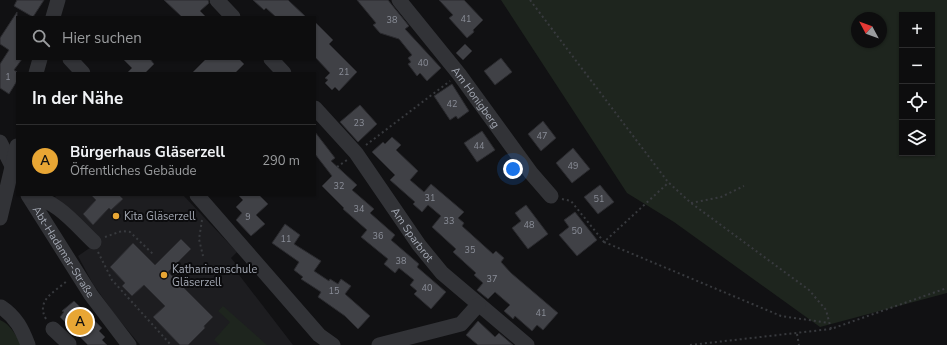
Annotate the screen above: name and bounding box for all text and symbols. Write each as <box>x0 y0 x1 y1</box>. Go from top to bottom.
north arrow <box>851 12 887 48</box>
map controls <box>899 12 935 156</box>
button: + <box>899 12 935 48</box>
house number: 41 <box>461 13 471 25</box>
house number: 38 <box>387 14 397 26</box>
search box <box>16 16 316 60</box>
icon: search <box>30 27 52 49</box>
text: Hier suchen <box>62 28 142 48</box>
button: − <box>899 48 935 84</box>
house number: 40 <box>418 57 428 69</box>
street label: Am Honigberg <box>448 63 503 131</box>
house number: 21 <box>339 66 349 78</box>
house number: 1 <box>5 71 11 83</box>
button: locate <box>899 84 935 120</box>
text: In der Nähe <box>32 87 123 110</box>
house number: 42 <box>447 98 457 110</box>
house number: 23 <box>354 117 364 129</box>
button: layers <box>899 120 935 156</box>
house number: 47 <box>537 130 547 142</box>
house number: 44 <box>474 140 485 152</box>
text: Bürgerhaus Gläserzell <box>70 142 225 162</box>
text: A <box>40 152 50 170</box>
text: 290 m <box>262 152 300 170</box>
your location <box>503 159 523 179</box>
house number: 49 <box>568 160 578 172</box>
text: Öffentliches Gebäude <box>70 162 196 180</box>
house number: 32 <box>334 180 344 192</box>
house number: 31 <box>425 192 435 204</box>
house number: 51 <box>594 193 604 205</box>
street label: Abt-Hadamar-Straße <box>29 203 98 301</box>
house number: 34 <box>354 203 365 215</box>
street label: Am Sparbrot <box>388 204 437 265</box>
place label: Kita Gläserzell <box>124 209 196 224</box>
marker: Kita Gläserzell <box>111 211 121 221</box>
house number: 9 <box>245 211 251 223</box>
house number: 33 <box>444 215 454 227</box>
house number: 48 <box>524 219 534 231</box>
house number: 50 <box>572 225 582 237</box>
house number: 36 <box>373 230 383 242</box>
house number: 11 <box>281 233 291 245</box>
house number: 35 <box>465 244 475 256</box>
house number: 38 <box>396 255 406 267</box>
place label: Katharinenschule Gläserzell <box>172 262 257 290</box>
marker: Katharinenschule Gläserzell <box>159 270 169 280</box>
house number: 37 <box>487 273 497 285</box>
house number: 40 <box>422 282 432 294</box>
house number: 15 <box>329 285 339 297</box>
pin: A <box>67 307 93 337</box>
house number: 41 <box>536 307 546 319</box>

